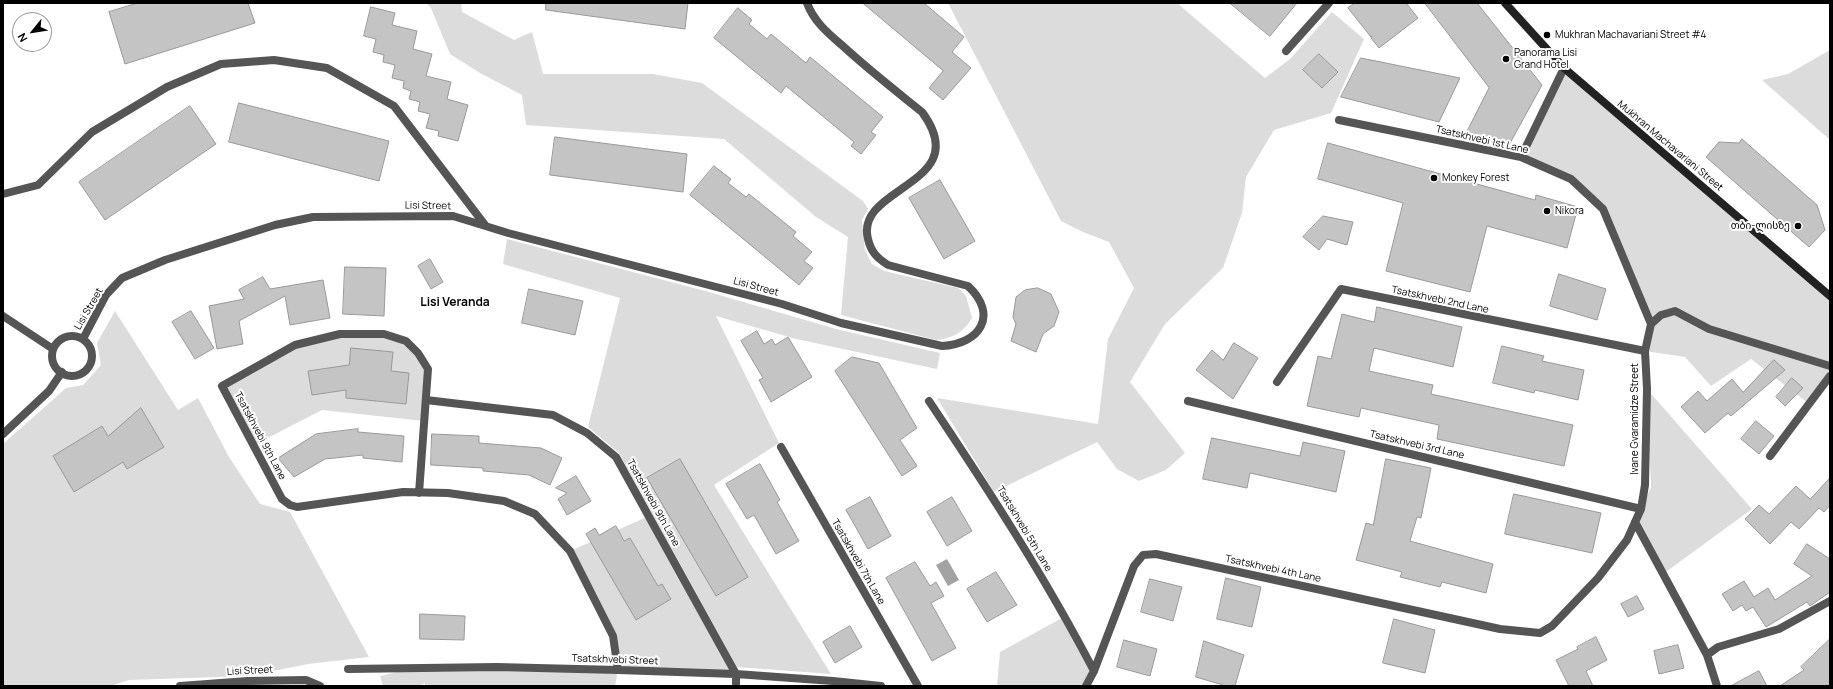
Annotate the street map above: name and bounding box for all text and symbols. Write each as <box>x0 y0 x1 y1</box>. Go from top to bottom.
north arrow <box>12 12 52 52</box>
place label: Mukhran Machavariani Street #4 <box>1555 29 1707 41</box>
marker: Mukhran Machavariani Street #4 <box>1542 30 1552 40</box>
text: N <box>14 31 31 45</box>
place label: Panorama Lisi Grand Hotel <box>1514 47 1577 70</box>
marker: Panorama Lisi Grand Hotel <box>1501 54 1511 64</box>
street label: Mukhran Machavariani Street <box>1615 98 1725 194</box>
street label: Tsatskhvebi 1st Lane <box>1434 123 1530 157</box>
place label: Monkey Forest <box>1442 172 1510 184</box>
marker: Monkey Forest <box>1429 173 1439 183</box>
street label: Lisi Street <box>405 200 451 212</box>
place label: Nikora <box>1555 205 1584 217</box>
marker: Nikora <box>1542 206 1552 216</box>
place label: თბი-ლისზე <box>1731 220 1790 232</box>
marker: თბი-ლისზე <box>1793 221 1803 231</box>
street label: Lisi Street <box>732 275 780 299</box>
street label: Tsatskhvebi 2nd Lane <box>1390 284 1490 316</box>
street label: Lisi Street <box>72 286 106 332</box>
district label: Lisi Veranda <box>420 296 490 310</box>
street label: Ivane Gvaramidze Street <box>1629 363 1641 475</box>
street label: Tsatskhvebi 9th Lane <box>232 390 288 482</box>
street label: Tsatskhvebi 3rd Lane <box>1369 428 1465 462</box>
street label: Tsatskhvebi 9th Lane <box>624 457 682 549</box>
street label: Tsatskhvebi 5th Lane <box>994 484 1054 574</box>
street label: Tsatskhvebi 7th Lane <box>829 517 887 607</box>
street label: Tsatskhvebi 4th Lane <box>1224 553 1322 585</box>
street label: Tsatskhvebi Street <box>571 652 659 668</box>
street label: Lisi Street <box>227 664 273 678</box>

